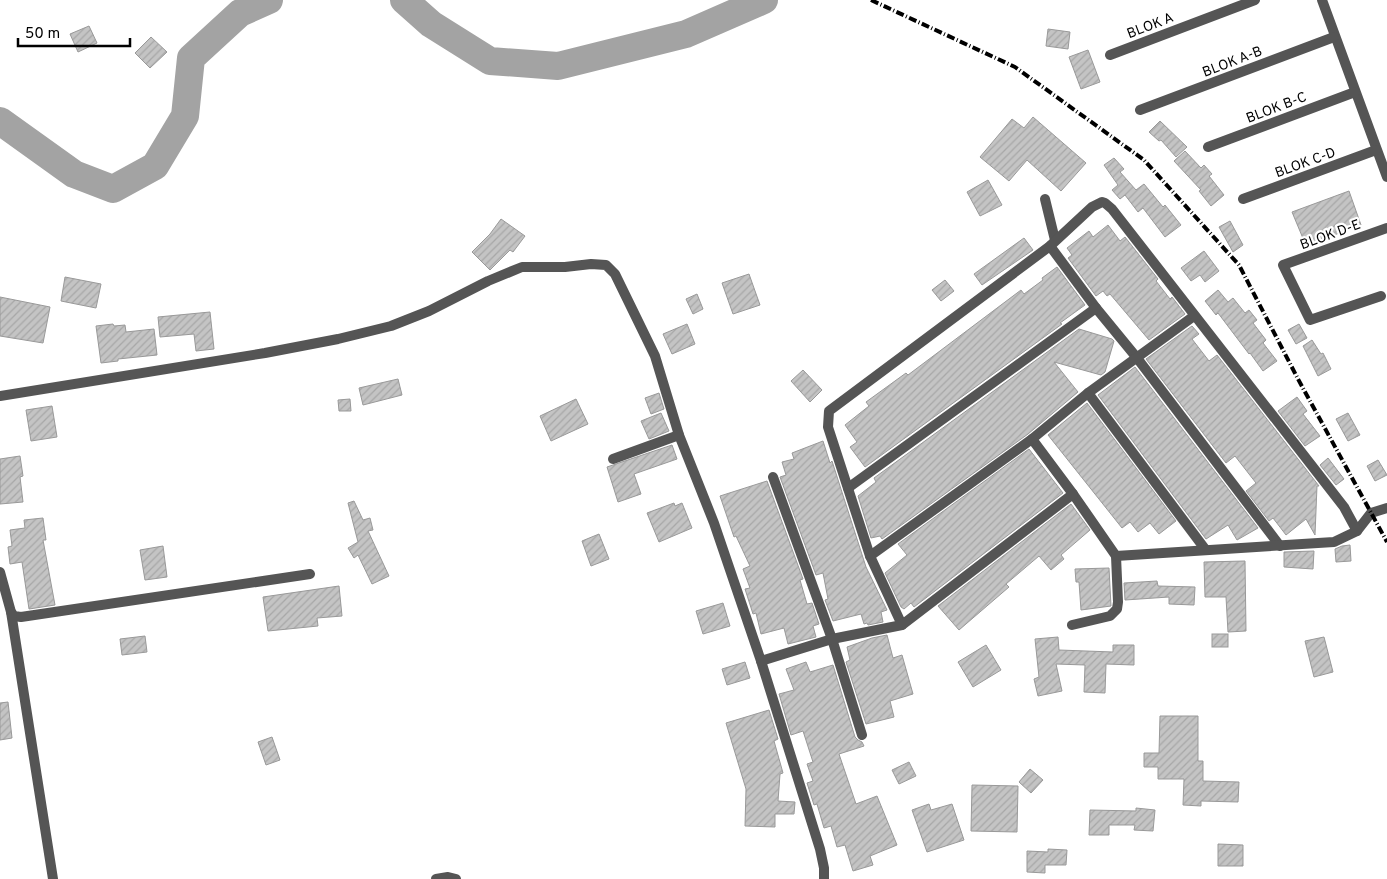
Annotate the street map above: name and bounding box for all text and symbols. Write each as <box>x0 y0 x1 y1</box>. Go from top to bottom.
street label: BLOK A <box>1125 10 1176 43</box>
scale bar <box>18 15 130 47</box>
text: 50 m <box>25 25 60 44</box>
street label: BLOK A-B <box>1200 43 1265 82</box>
street label: BLOK B-C <box>1244 89 1309 128</box>
street label: BLOK C-D <box>1273 145 1338 182</box>
street label: BLOK D-E <box>1298 217 1363 254</box>

